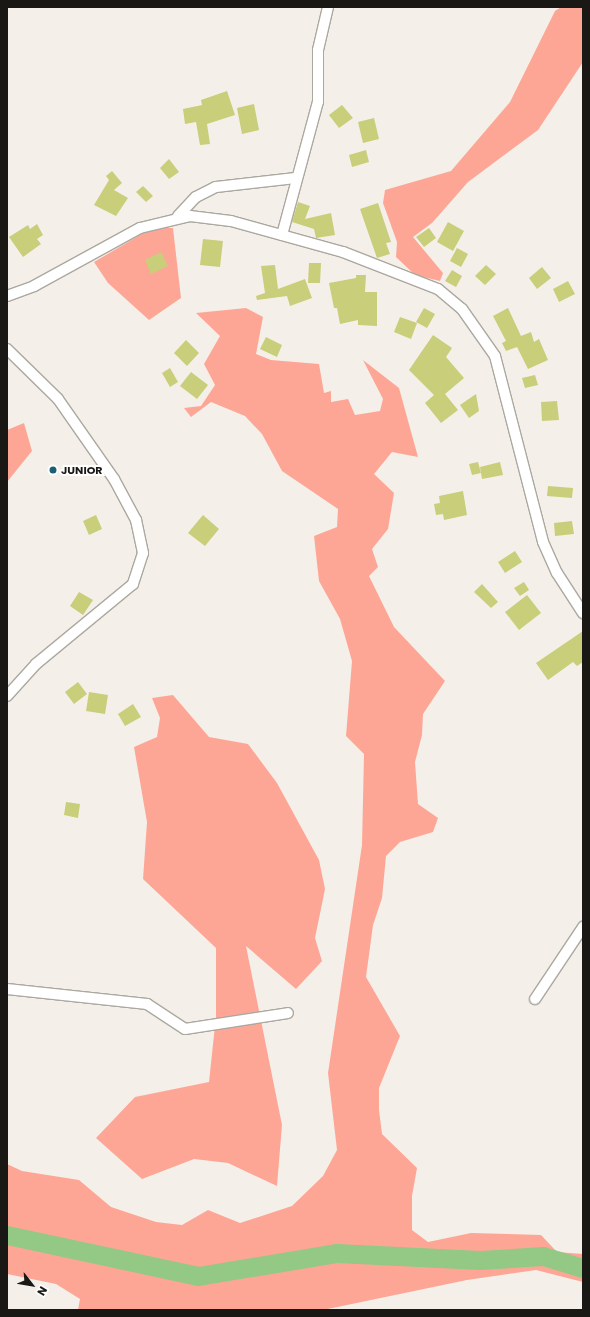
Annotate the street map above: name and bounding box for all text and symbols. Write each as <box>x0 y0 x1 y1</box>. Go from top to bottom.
place label: JUNIOR <box>61 463 102 477</box>
marker: JUNIOR <box>48 465 58 475</box>
north arrow <box>12 1265 52 1305</box>
text: N <box>33 1284 51 1299</box>

